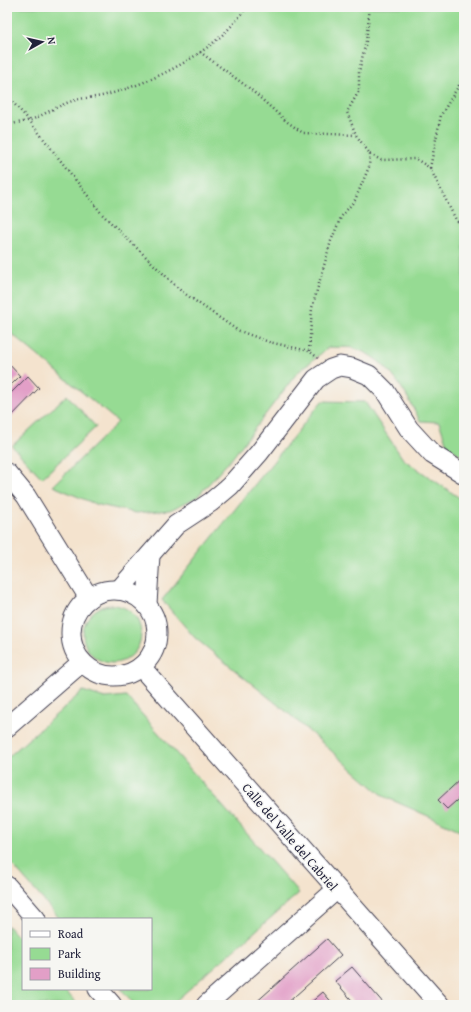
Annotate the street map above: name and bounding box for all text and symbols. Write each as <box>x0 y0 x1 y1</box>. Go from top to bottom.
north arrow <box>22 22 62 62</box>
text: N <box>43 36 60 46</box>
street label: Calle del Valle del Cabriel <box>238 779 342 895</box>
legend <box>22 918 152 990</box>
text: Road <box>58 925 84 942</box>
text: Park <box>58 945 82 962</box>
text: Building <box>58 965 101 982</box>

